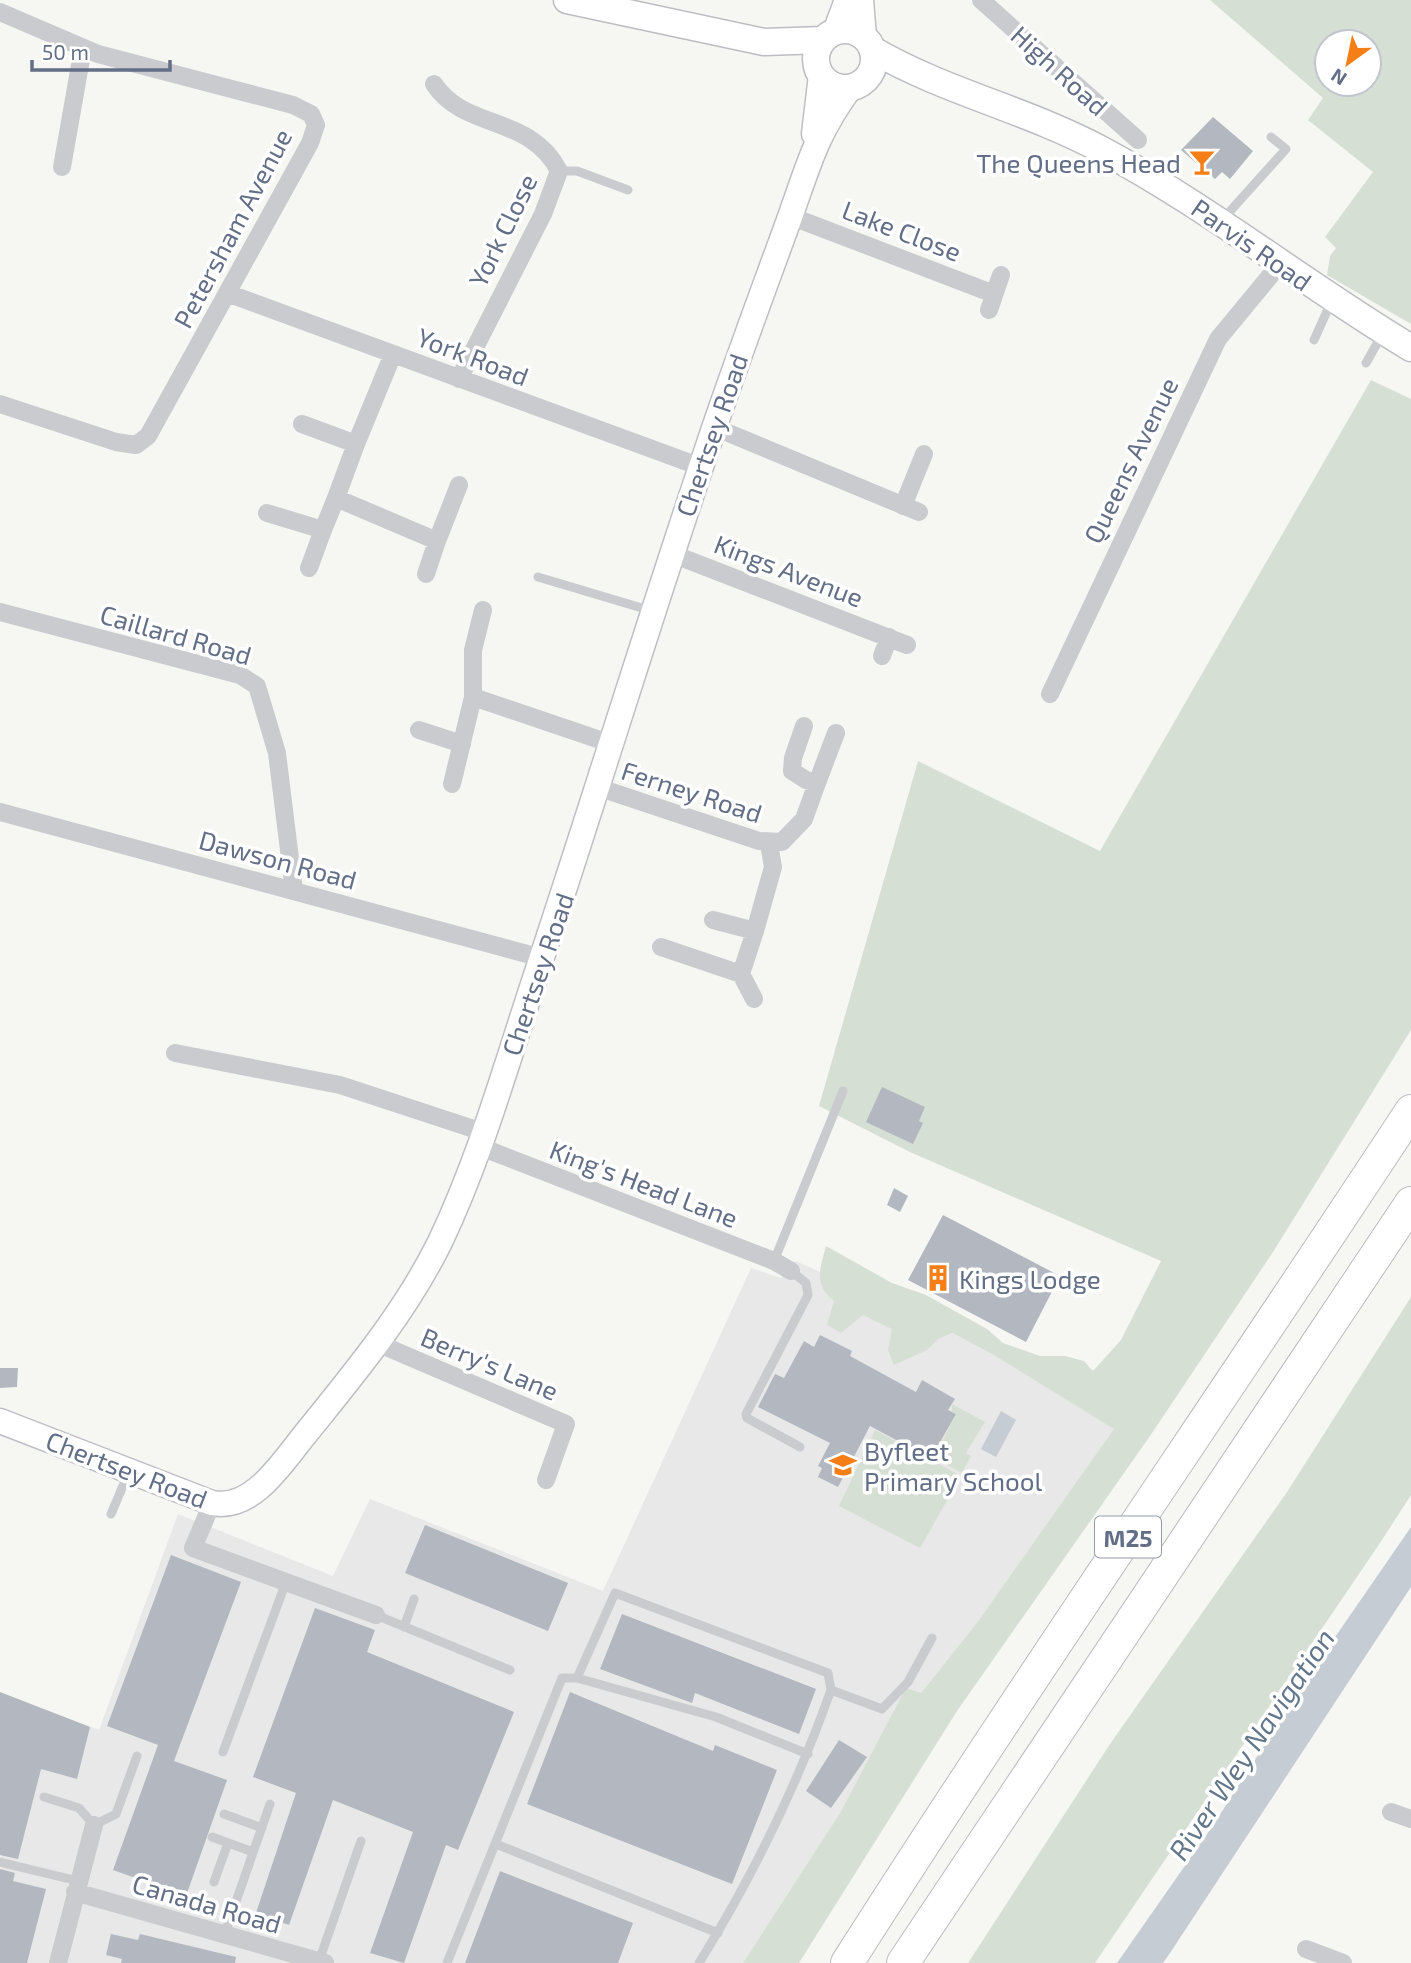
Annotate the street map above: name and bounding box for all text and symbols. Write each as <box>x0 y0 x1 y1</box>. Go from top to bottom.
street label: High Road <box>1005 19 1115 121</box>
scale bar <box>32 28 170 72</box>
north arrow <box>1313 28 1383 98</box>
text: 50 m <box>42 39 89 64</box>
text: N <box>1326 64 1350 91</box>
street label: Petersham Avenue <box>166 123 298 333</box>
place label: The Queens Head <box>976 147 1181 178</box>
bar icon: The Queens Head <box>1187 147 1217 177</box>
street label: York Close <box>461 169 543 291</box>
street label: Parvis Road <box>1186 191 1318 297</box>
street label: Lake Close <box>838 193 966 267</box>
street label: York Road <box>413 321 533 391</box>
street label: Chertsey Road <box>669 350 753 520</box>
street label: Queens Avenue <box>1076 372 1184 548</box>
street label: Kings Avenue <box>710 527 868 613</box>
street label: Caillard Road <box>97 598 255 670</box>
street label: Ferney Road <box>618 754 766 828</box>
street label: Dawson Road <box>196 823 360 895</box>
street label: Chertsey Road <box>495 889 579 1059</box>
street label: King's Head Lane <box>546 1133 742 1233</box>
building icon: Kings Lodge <box>923 1263 953 1293</box>
place label: Kings Lodge <box>959 1263 1101 1294</box>
street label: Berry's Lane <box>417 1320 563 1406</box>
street label: Chertsey Road <box>42 1424 212 1514</box>
place label: Byfleet Primary School <box>864 1435 1043 1496</box>
school or university icon: Byfleet Primary School <box>828 1450 858 1480</box>
road number: M25 <box>1095 1517 1161 1558</box>
water label: River Wey Navigation <box>1161 1622 1341 1866</box>
street label: Canada Road <box>129 1867 285 1939</box>

